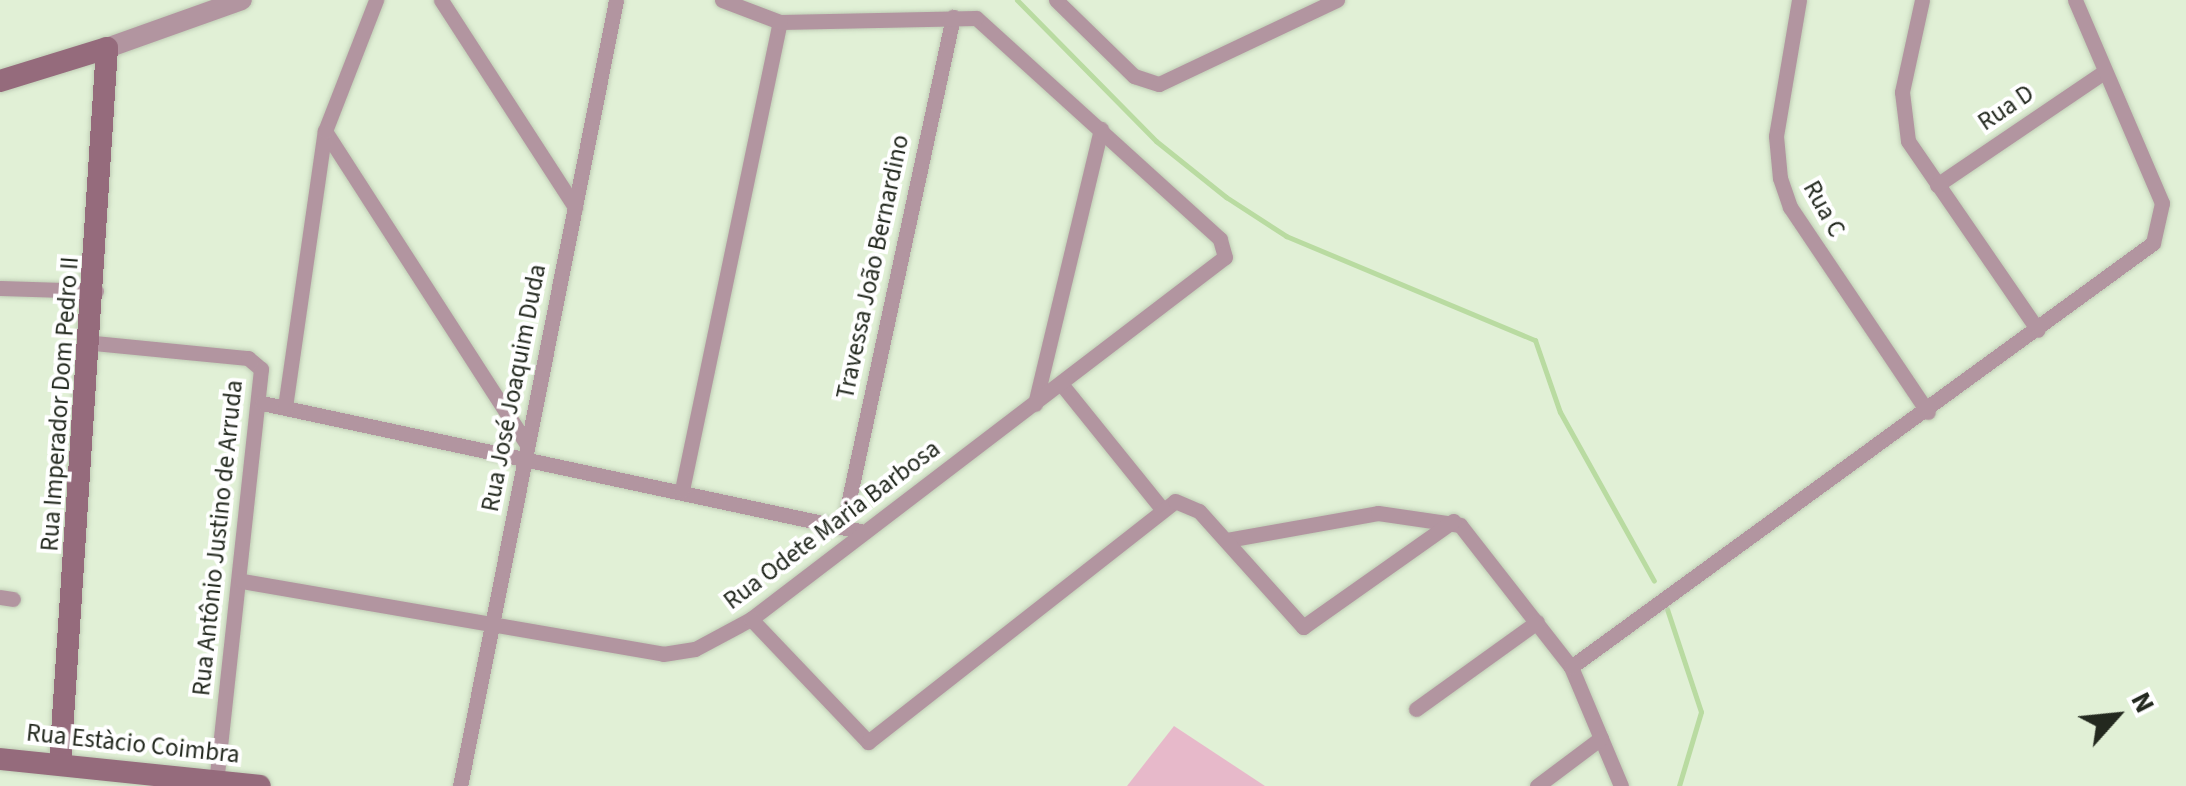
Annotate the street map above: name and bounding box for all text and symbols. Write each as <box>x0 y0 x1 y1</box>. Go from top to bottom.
street label: Rua D <box>1972 79 2040 137</box>
street label: Travessa João Bernardino <box>830 132 916 402</box>
street label: Rua C <box>1796 176 1852 242</box>
street label: Rua Imperador Dom Pedro II <box>35 256 85 552</box>
street label: Rua José Joaquim Duda <box>475 262 553 514</box>
street label: Rua Antônio Justino de Arruda <box>186 379 250 697</box>
street label: Rua Odete Maria Barbosa <box>718 434 946 616</box>
north arrow <box>2066 666 2166 766</box>
text: N <box>2121 685 2165 720</box>
street label: Rua Estàcio Coimbra <box>25 718 241 770</box>

